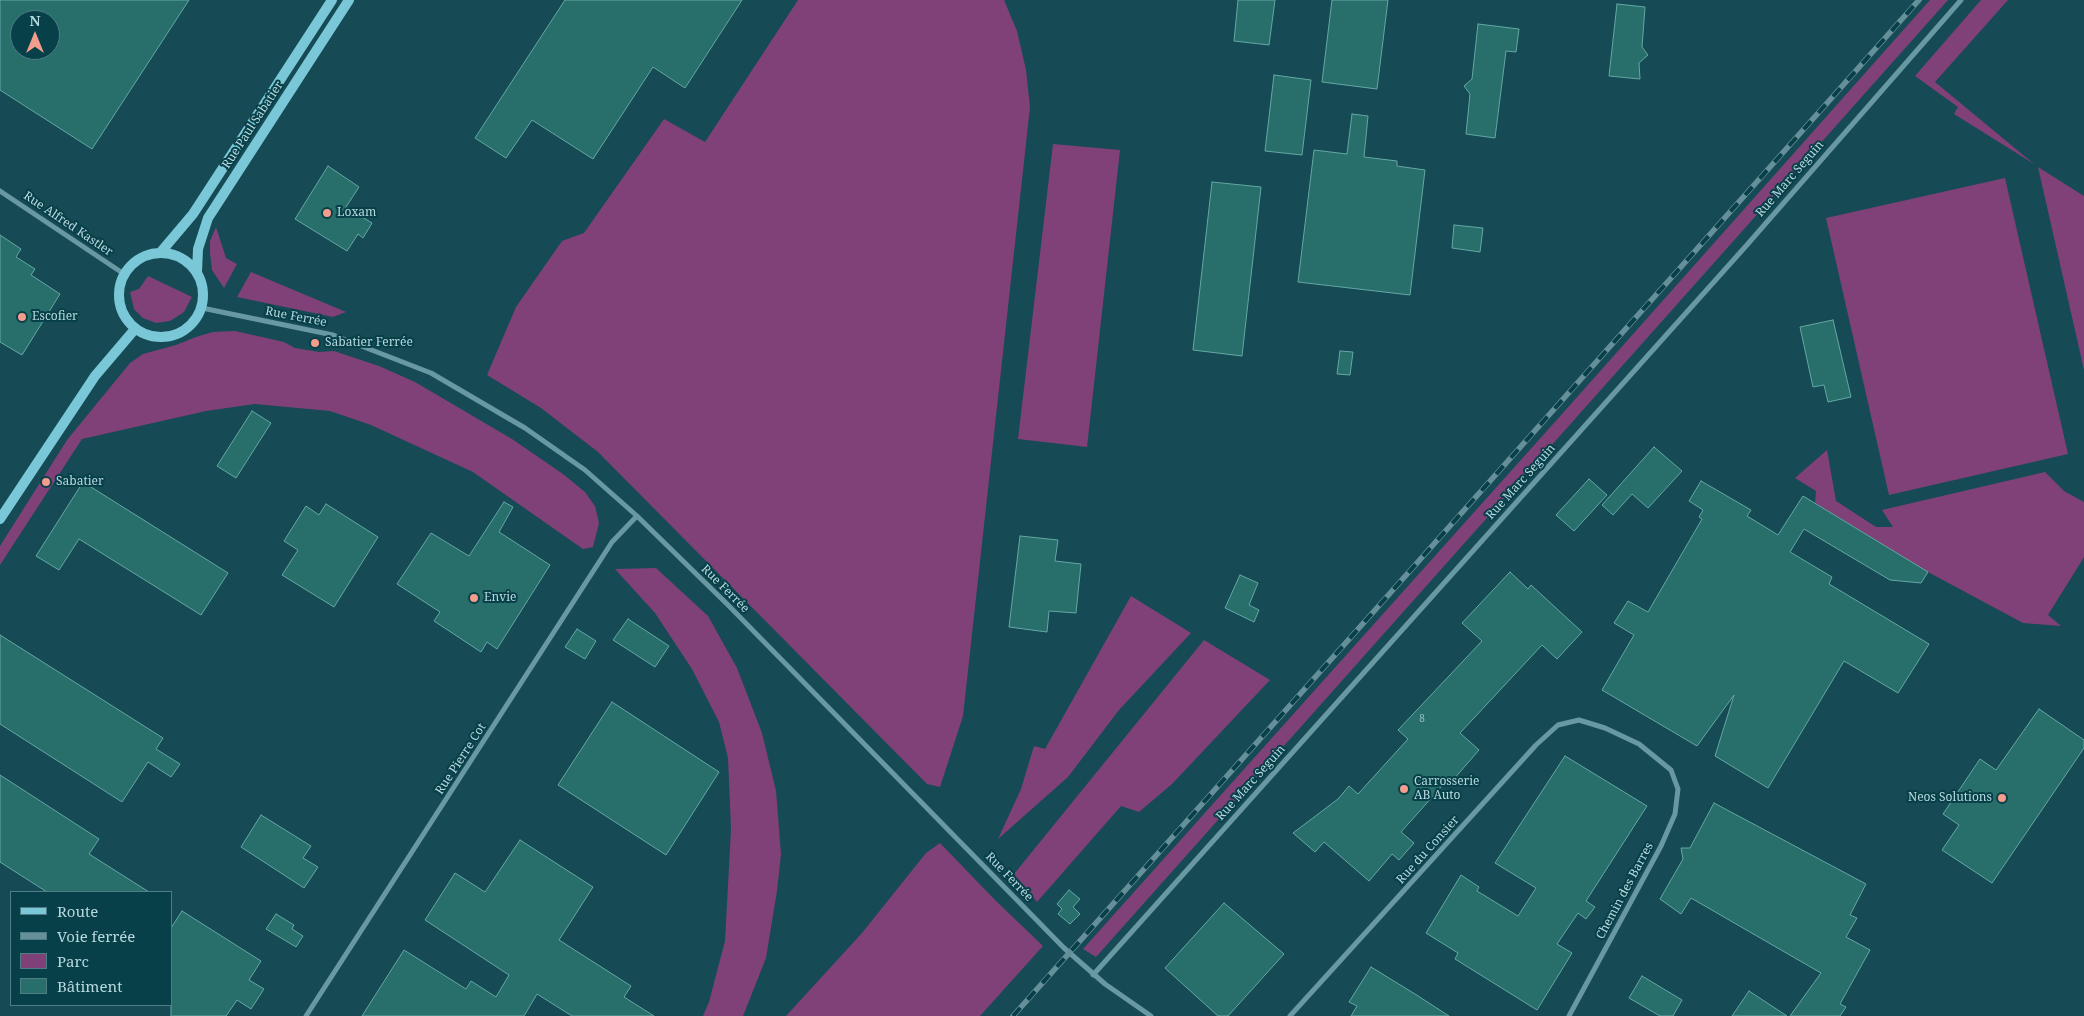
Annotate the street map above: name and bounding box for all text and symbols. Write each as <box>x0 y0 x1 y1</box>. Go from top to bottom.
north arrow <box>10 10 60 60</box>
text: N <box>29 11 41 30</box>
street label: Rue Paul Sabatier <box>219 79 287 171</box>
street label: Rue Marc Seguin <box>1753 138 1827 220</box>
street label: Rue Alfred Kastler <box>21 189 115 259</box>
place label: Loxam <box>337 206 376 220</box>
marker: Loxam <box>321 207 333 219</box>
street label: Rue Ferrée <box>264 304 328 330</box>
place label: Escofier <box>32 310 78 324</box>
marker: Escofier <box>16 311 28 323</box>
place label: Sabatier Ferrée <box>325 336 413 350</box>
marker: Sabatier Ferrée <box>309 337 321 349</box>
street label: Rue Marc Seguin <box>1483 441 1559 523</box>
place label: Sabatier <box>56 475 104 489</box>
marker: Sabatier <box>40 476 52 488</box>
street label: Rue Ferrée <box>698 562 752 616</box>
place label: Envie <box>484 591 516 605</box>
marker: Envie <box>468 592 480 604</box>
house number: 8 <box>1419 713 1425 725</box>
street label: Rue Pierre Cot <box>433 721 489 797</box>
street label: Rue Marc Seguin <box>1213 742 1289 824</box>
place label: Carrosserie AB Auto <box>1414 775 1480 803</box>
marker: Carrosserie AB Auto <box>1398 783 1410 795</box>
place label: Neos Solutions <box>1908 791 1992 805</box>
marker: Neos Solutions <box>1996 792 2008 804</box>
street label: Rue du Consier <box>1394 813 1462 887</box>
street label: Chemin des Barres <box>1593 840 1657 942</box>
street label: Rue Ferrée <box>982 850 1036 904</box>
legend <box>10 891 172 1006</box>
text: Route <box>57 901 98 921</box>
text: Voie ferrée <box>57 926 135 946</box>
text: Parc <box>57 951 89 971</box>
text: Bâtiment <box>57 976 123 996</box>

